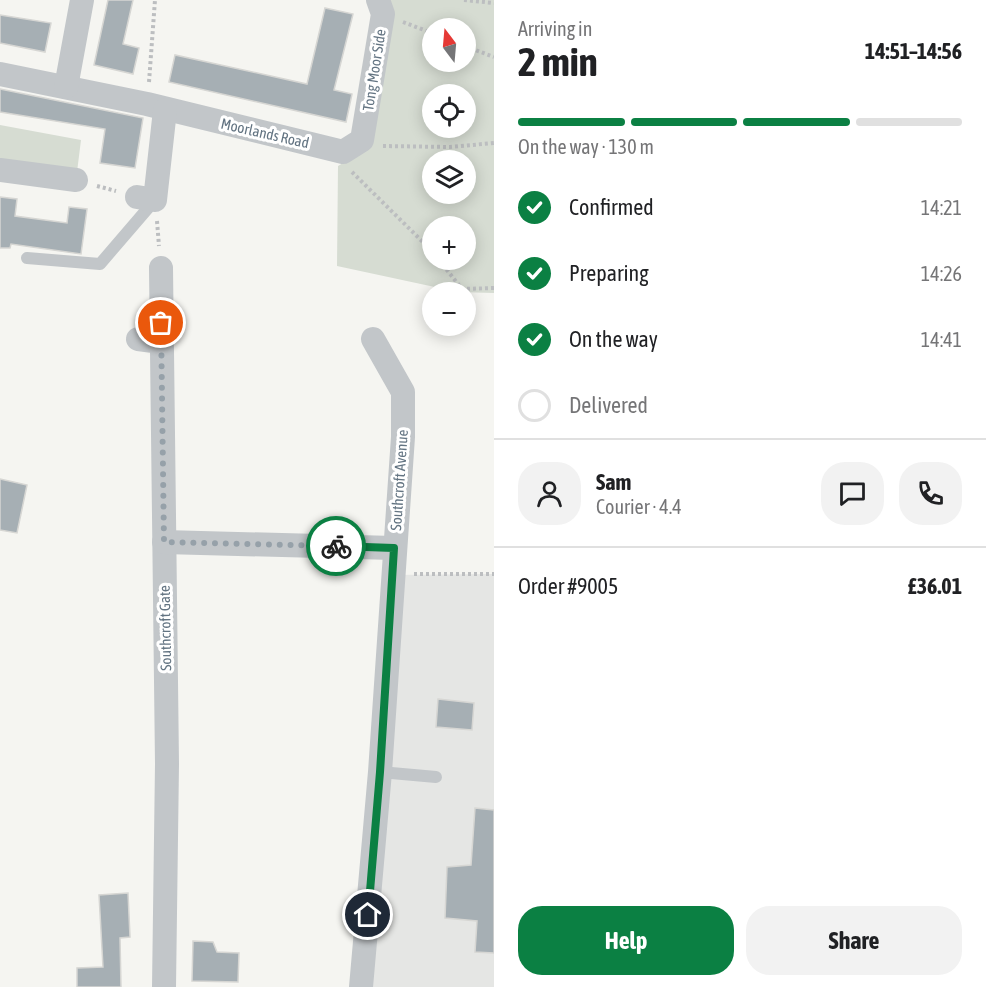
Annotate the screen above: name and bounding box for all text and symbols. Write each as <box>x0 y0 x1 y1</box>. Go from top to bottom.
text: Arriving in <box>518 17 592 40</box>
north arrow <box>422 18 476 72</box>
map controls <box>422 18 476 336</box>
street label: Tong Moor Side <box>359 28 389 112</box>
text: 14:51–14:56 <box>865 38 962 64</box>
text: 2 min <box>518 40 598 84</box>
button: locate <box>422 84 476 138</box>
street label: Moorlands Road <box>219 115 311 151</box>
text: On the way · 130 m <box>518 135 654 158</box>
button: layers <box>422 150 476 204</box>
icon: check <box>518 191 551 224</box>
text: Confirmed <box>569 194 654 220</box>
text: 14:21 <box>921 196 962 219</box>
button: + <box>422 216 476 270</box>
icon: check <box>518 257 551 290</box>
text: Preparing <box>569 260 649 286</box>
text: 14:26 <box>921 262 962 285</box>
button: − <box>422 282 476 336</box>
pin <box>135 297 186 348</box>
icon: bag <box>144 306 177 339</box>
icon: check <box>518 323 551 356</box>
text: On the way <box>569 326 658 352</box>
text: 14:41 <box>921 328 962 351</box>
text: Delivered <box>569 392 648 418</box>
street label: Southcroft Avenue <box>387 429 411 531</box>
button: person <box>518 462 581 525</box>
button: chat <box>821 462 884 525</box>
button: phone <box>899 462 962 525</box>
text: Sam <box>596 469 631 495</box>
text: Courier · 4.4 <box>596 495 682 518</box>
courier <box>306 516 366 576</box>
icon: bike <box>320 530 353 563</box>
text: Order #9005 <box>518 573 618 599</box>
text: £36.01 <box>907 573 962 599</box>
street label: Southcroft Gate <box>156 585 174 671</box>
pin <box>342 889 393 940</box>
icon: home <box>351 898 384 931</box>
button: Help <box>518 906 734 975</box>
button: Share <box>746 906 962 975</box>

